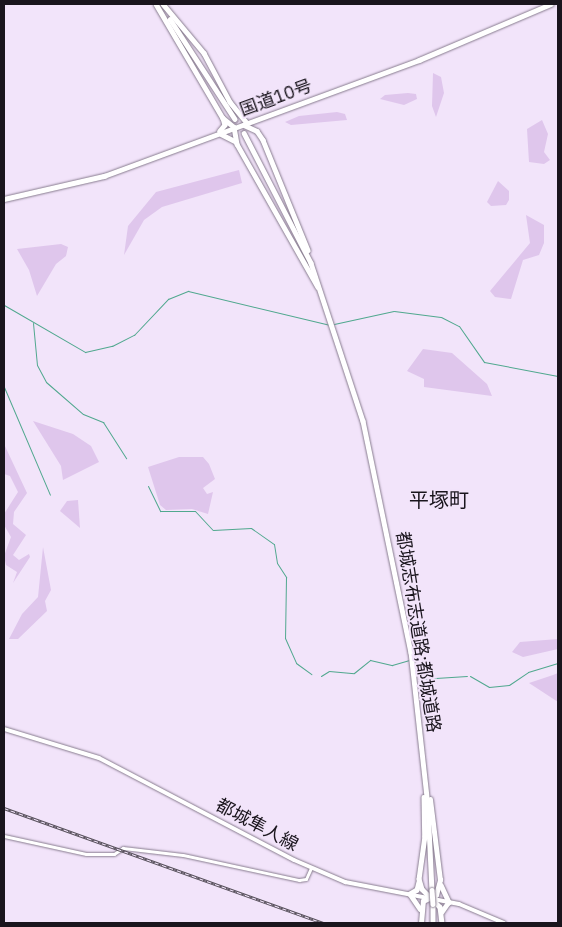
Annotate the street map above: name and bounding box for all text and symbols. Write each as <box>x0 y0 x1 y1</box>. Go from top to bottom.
street label: 国道10号 <box>237 75 315 121</box>
district label: 平塚町 <box>409 487 469 511</box>
street label: 都城志布志道路;都城道路 <box>391 530 445 734</box>
street label: 都城隼人線 <box>212 794 302 856</box>

